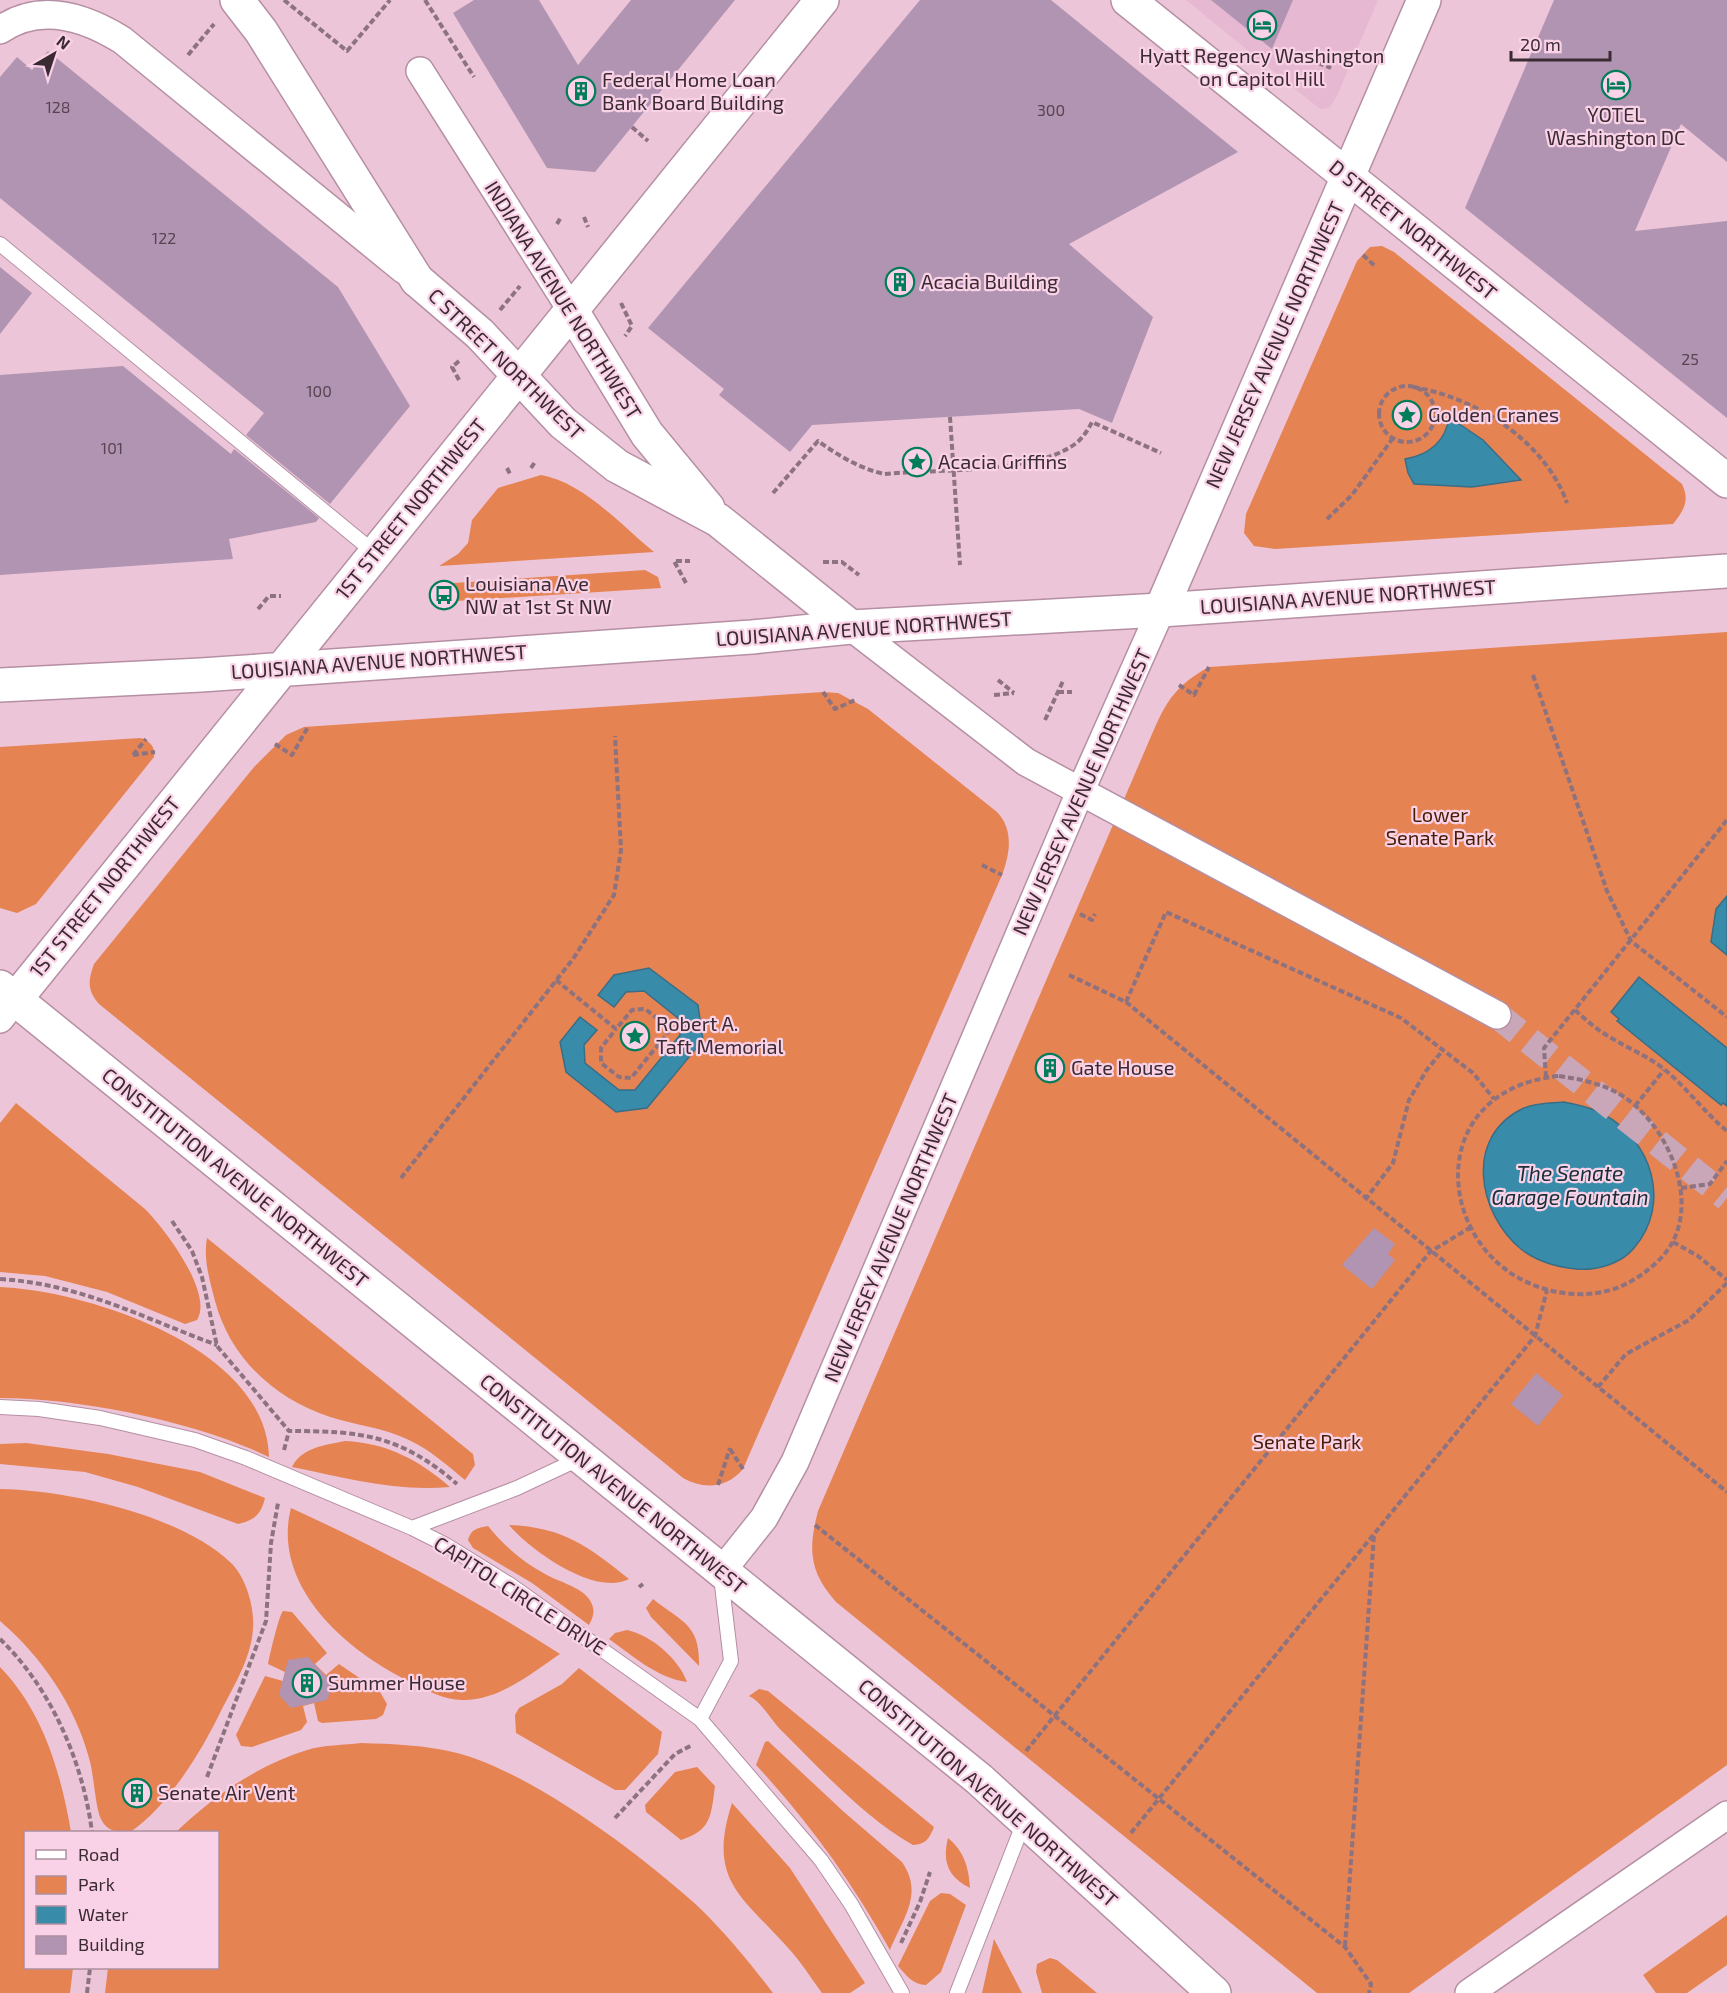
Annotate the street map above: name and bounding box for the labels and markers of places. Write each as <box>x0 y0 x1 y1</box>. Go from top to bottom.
hotel icon: Hyatt Regency Washington on Capitol Hill <box>1246 9 1278 41</box>
place label: Hyatt Regency Washington on Capitol Hill <box>1140 43 1384 90</box>
place label: Federal Home Loan Bank Board Building <box>602 67 784 114</box>
hotel icon: YOTEL Washington DC <box>1600 69 1632 101</box>
building icon: Federal Home Loan Bank Board Building <box>565 75 597 107</box>
place label: YOTEL Washington DC <box>1547 102 1685 149</box>
building icon: Acacia Building <box>884 266 916 298</box>
place label: Acacia Building <box>921 269 1058 293</box>
place icon: Golden Cranes <box>1391 399 1423 431</box>
place label: Golden Cranes <box>1428 402 1559 426</box>
place icon: Acacia Griffins <box>901 446 933 478</box>
place label: Acacia Griffins <box>938 449 1067 473</box>
place label: Louisiana Ave NW at 1st St NW <box>465 571 612 618</box>
bus stop icon: Louisiana Ave NW at 1st St NW <box>428 579 460 611</box>
place label: Robert A. Taft Memorial <box>656 1011 784 1058</box>
place icon: Robert A. Taft Memorial <box>619 1020 651 1052</box>
building icon: Gate House <box>1034 1052 1066 1084</box>
place label: Gate House <box>1071 1055 1174 1079</box>
building icon: Summer House <box>291 1667 323 1699</box>
place label: Summer House <box>328 1670 465 1694</box>
building icon: Senate Air Vent <box>121 1777 153 1809</box>
place label: Senate Air Vent <box>158 1780 296 1804</box>

